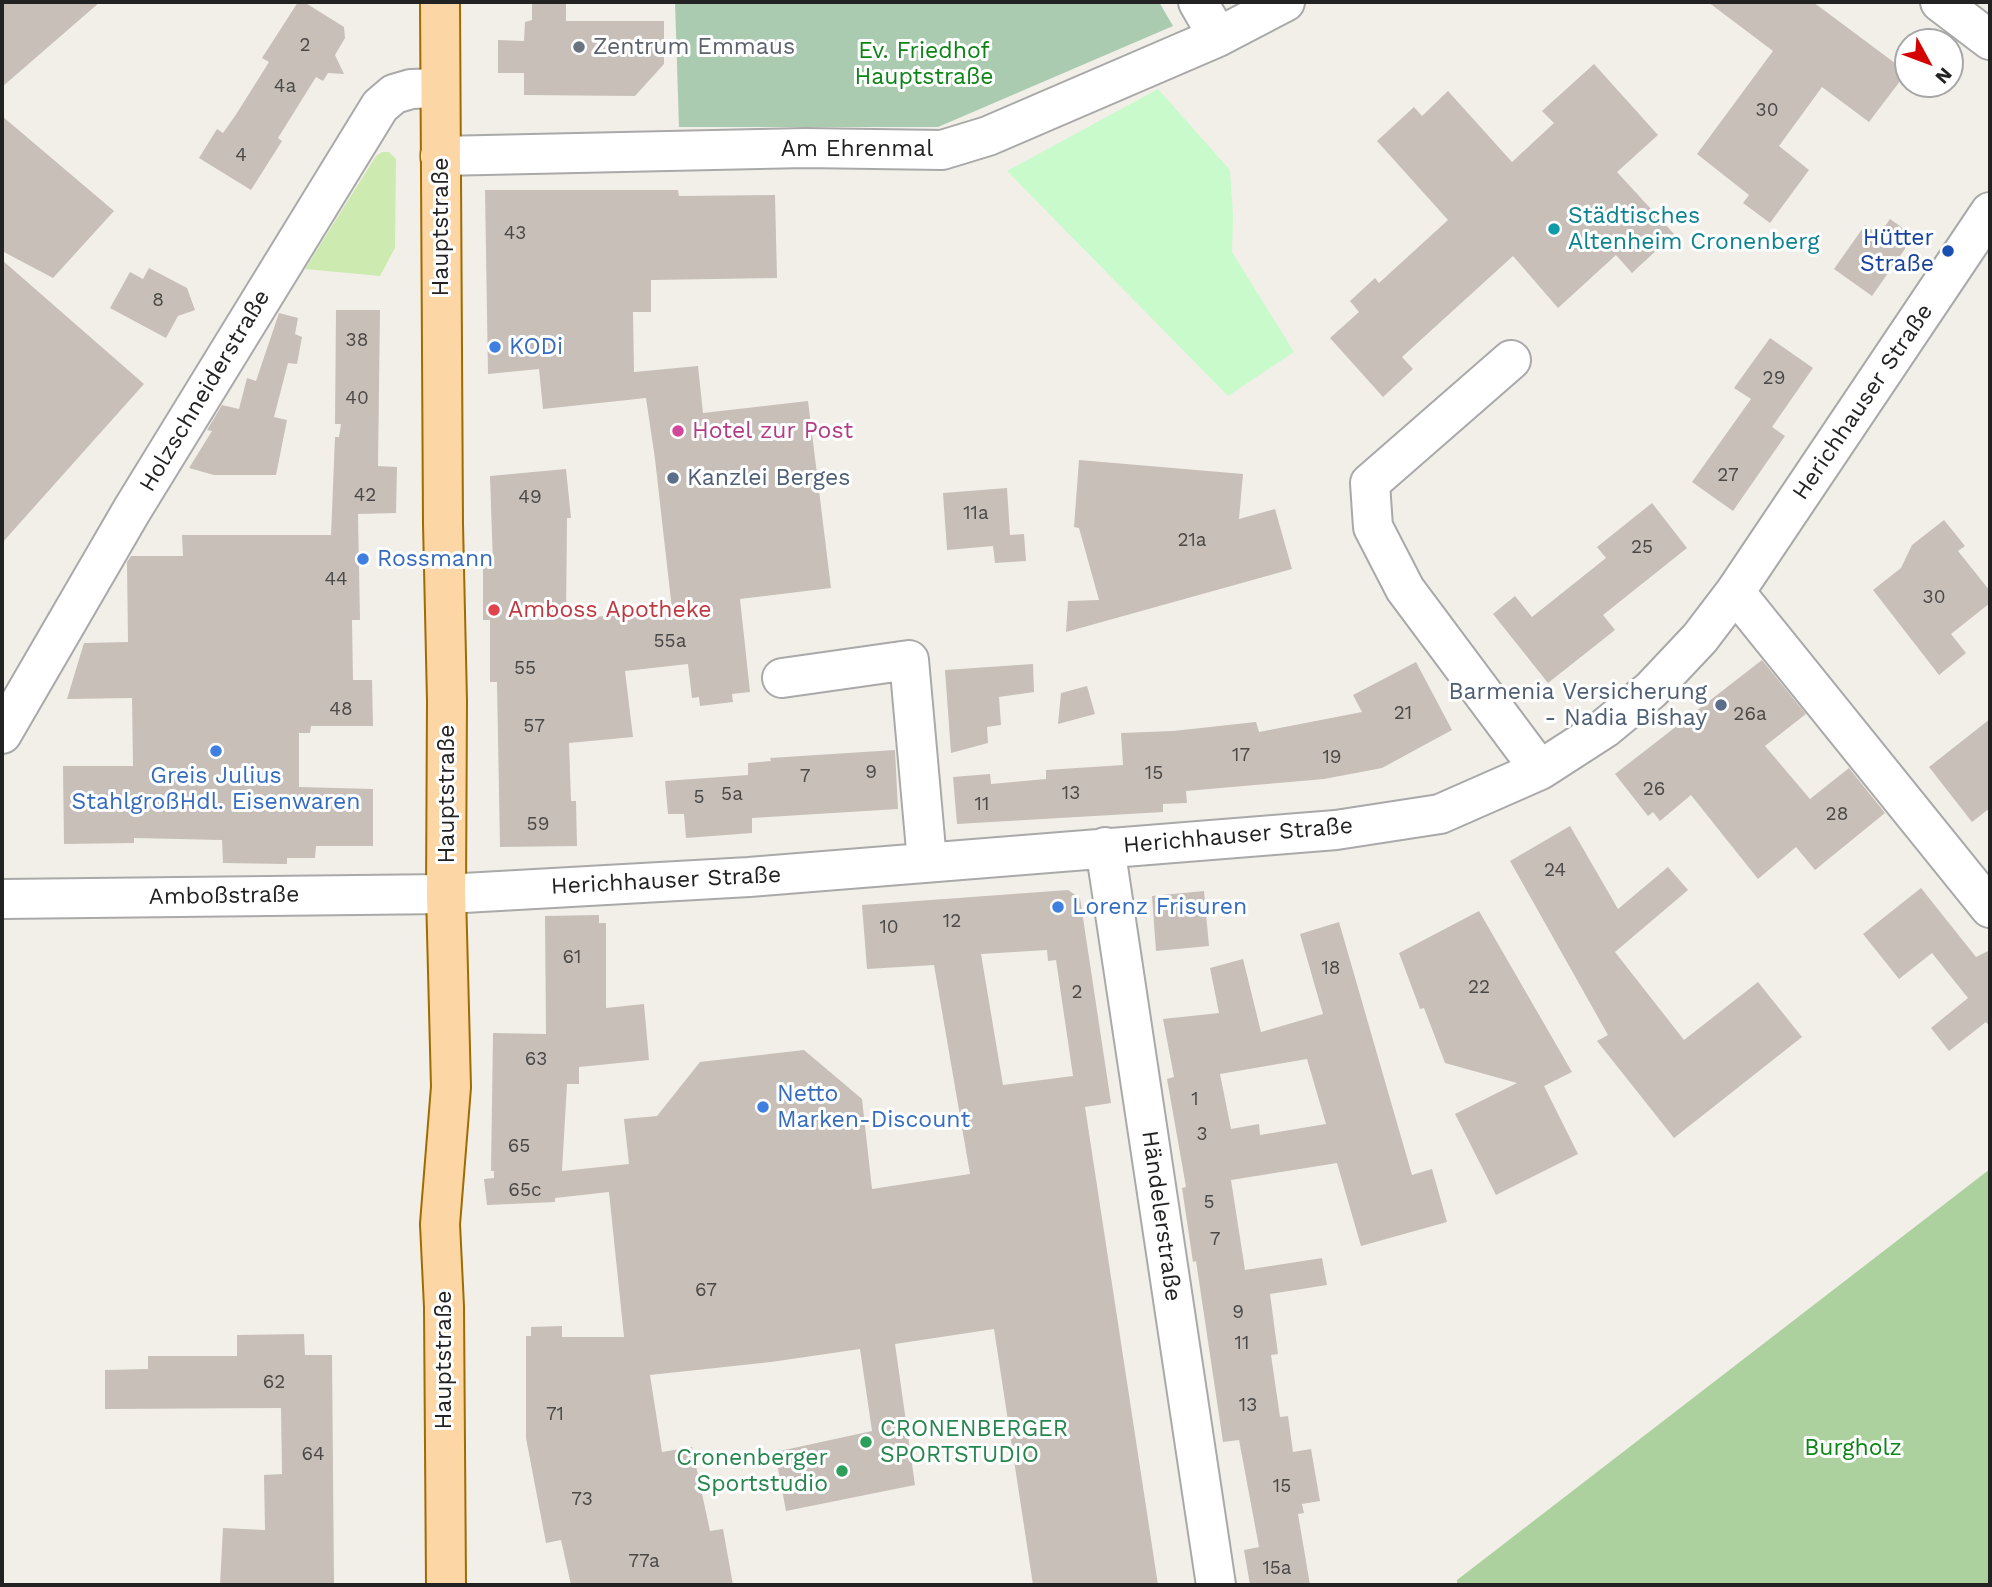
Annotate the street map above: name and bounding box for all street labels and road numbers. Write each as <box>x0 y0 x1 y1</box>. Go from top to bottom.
street label: Am Ehrenmal <box>781 135 933 163</box>
street label: Hauptstraße <box>427 157 455 297</box>
street label: Holzschneiderstraße <box>134 285 276 497</box>
street label: Herichhauser Straße <box>1787 299 1939 505</box>
street label: Hauptstraße <box>433 724 461 864</box>
street label: Herichhauser Straße <box>1122 812 1354 860</box>
street label: Herichhauser Straße <box>550 861 782 901</box>
street label: Amboßstraße <box>148 881 300 911</box>
street label: Händelerstraße <box>1135 1129 1187 1303</box>
street label: Hauptstraße <box>430 1290 458 1430</box>

